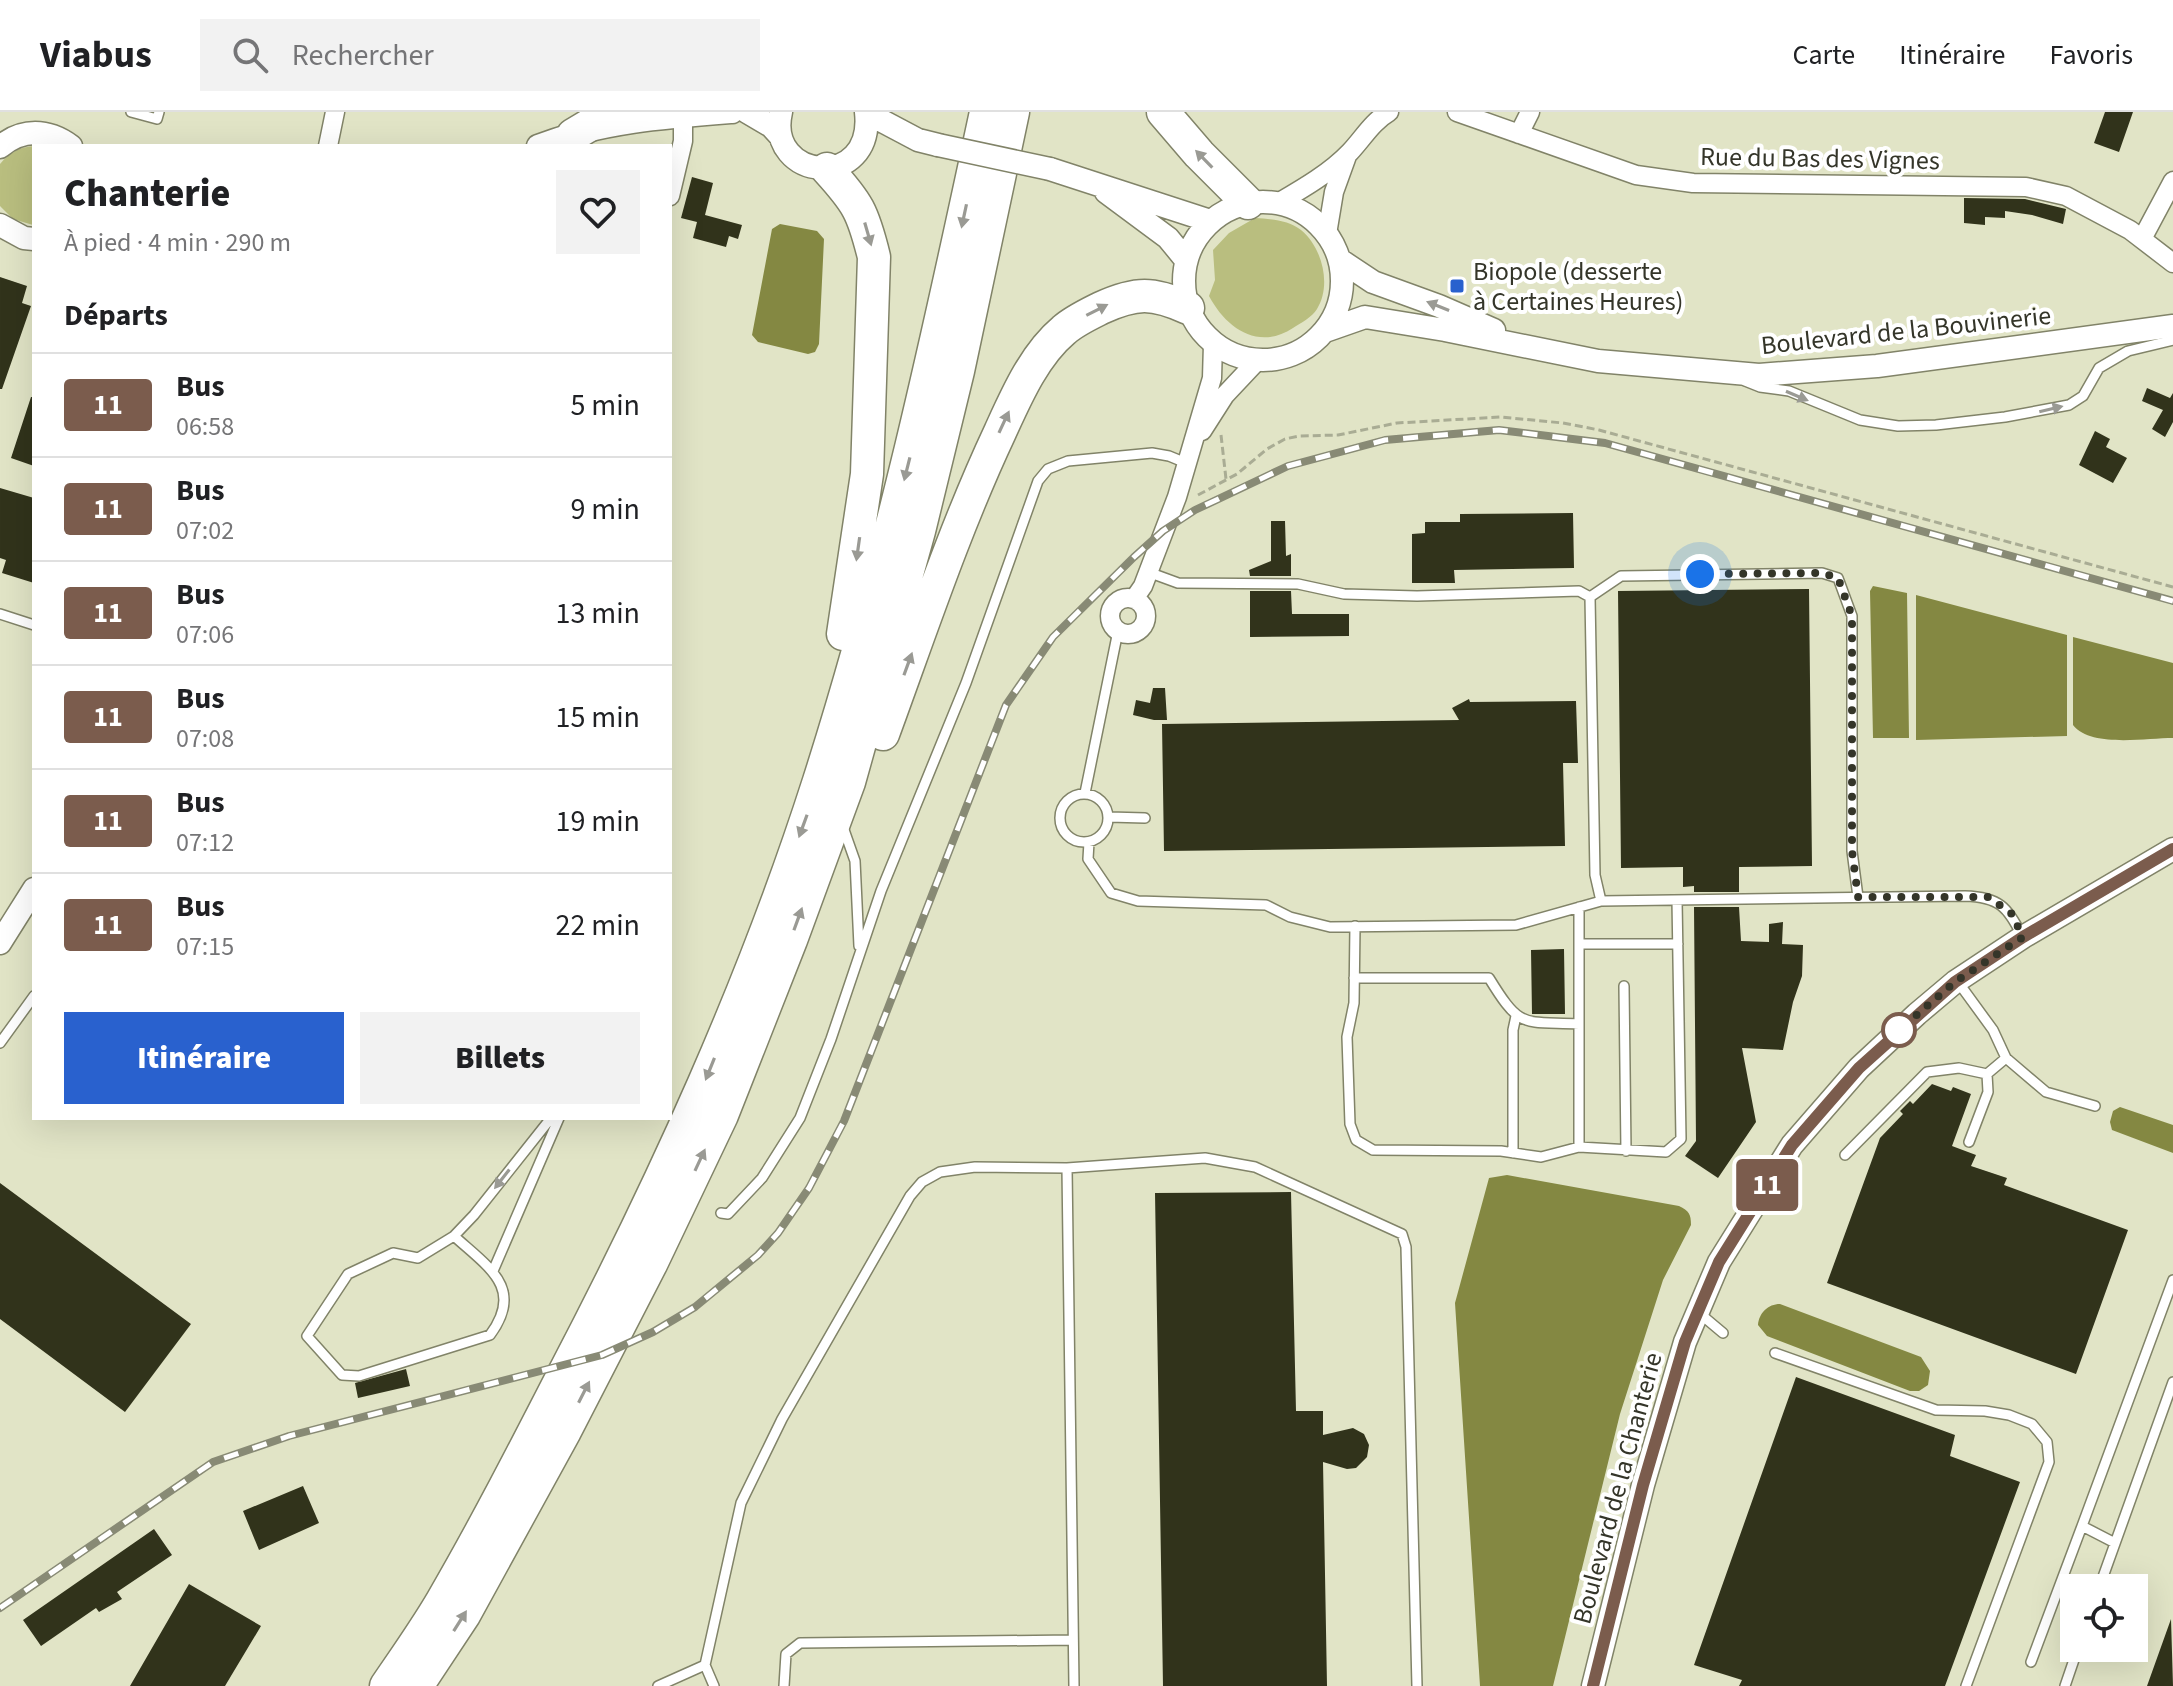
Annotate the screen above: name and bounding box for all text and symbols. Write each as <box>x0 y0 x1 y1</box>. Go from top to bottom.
search box <box>200 19 760 91</box>
text: Viabus <box>40 28 152 82</box>
icon: search <box>228 33 272 77</box>
text: Rechercher <box>292 34 434 77</box>
text: Carte <box>1792 35 1855 75</box>
text: Itinéraire <box>1899 35 2006 75</box>
text: Favoris <box>2050 35 2133 75</box>
street label: Rue du Bas des Vignes <box>1700 138 1940 179</box>
one-way arrow <box>1196 150 1214 169</box>
text: Chanterie <box>64 167 230 221</box>
button: heart <box>556 170 640 254</box>
one-way arrow <box>957 203 970 228</box>
one-way arrow <box>862 222 874 247</box>
text: À pied · 4 min · 290 m <box>64 224 291 261</box>
place label: Biopole (desserte à Certaines Heures) <box>1473 253 1683 320</box>
marker: Biopole (desserte à Certaines Heures) <box>1448 277 1466 295</box>
text: Départs <box>64 294 168 337</box>
street label: Boulevard de la Bouvinerie <box>1759 297 2053 364</box>
one-way arrow <box>1426 299 1450 312</box>
one-way arrow <box>1086 303 1109 317</box>
text: Bus <box>176 365 224 408</box>
text: 5 min <box>570 384 640 427</box>
text: 11 <box>93 385 123 425</box>
one-way arrow <box>1785 390 1809 403</box>
one-way arrow <box>2039 402 2064 415</box>
text: 06:58 <box>176 408 234 445</box>
one-way arrow <box>998 411 1011 434</box>
one-way arrow <box>900 457 913 482</box>
text: Bus <box>176 469 224 512</box>
text: 9 min <box>570 488 640 531</box>
text: 11 <box>93 489 123 529</box>
text: 07:02 <box>176 512 234 549</box>
one-way arrow <box>851 536 864 561</box>
your location <box>1680 554 1720 594</box>
text: Bus <box>176 573 224 616</box>
text: 13 min <box>556 592 640 635</box>
text: 11 <box>93 593 123 633</box>
text: 07:06 <box>176 616 234 653</box>
one-way arrow <box>903 652 915 676</box>
text: Bus <box>176 677 224 720</box>
text: 15 min <box>556 696 640 739</box>
text: 11 <box>93 697 123 737</box>
text: 07:08 <box>176 720 234 757</box>
text: Bus <box>176 781 224 824</box>
text: 19 min <box>556 800 640 843</box>
text: 11 <box>93 801 123 841</box>
one-way arrow <box>796 815 809 839</box>
text: 07:12 <box>176 824 234 861</box>
text: Bus <box>176 885 224 928</box>
text: 22 min <box>556 904 640 947</box>
text: 11 <box>93 905 123 945</box>
one-way arrow <box>792 907 805 931</box>
text: 07:15 <box>176 928 234 965</box>
button: Itinéraire <box>64 1012 344 1104</box>
button: Billets <box>360 1012 640 1104</box>
unlabelled marker <box>1882 1013 1916 1047</box>
one-way arrow <box>704 1057 717 1081</box>
one-way arrow <box>694 1148 707 1171</box>
line badge: 11 <box>1731 1159 1803 1211</box>
text: 11 <box>1752 1165 1782 1205</box>
one-way arrow <box>495 1169 511 1189</box>
street label: Boulevard de la Chanterie <box>1563 1348 1672 1628</box>
one-way arrow <box>578 1381 591 1404</box>
map controls <box>2060 1574 2148 1662</box>
button: locate <box>2060 1574 2148 1662</box>
one-way arrow <box>453 1610 467 1632</box>

